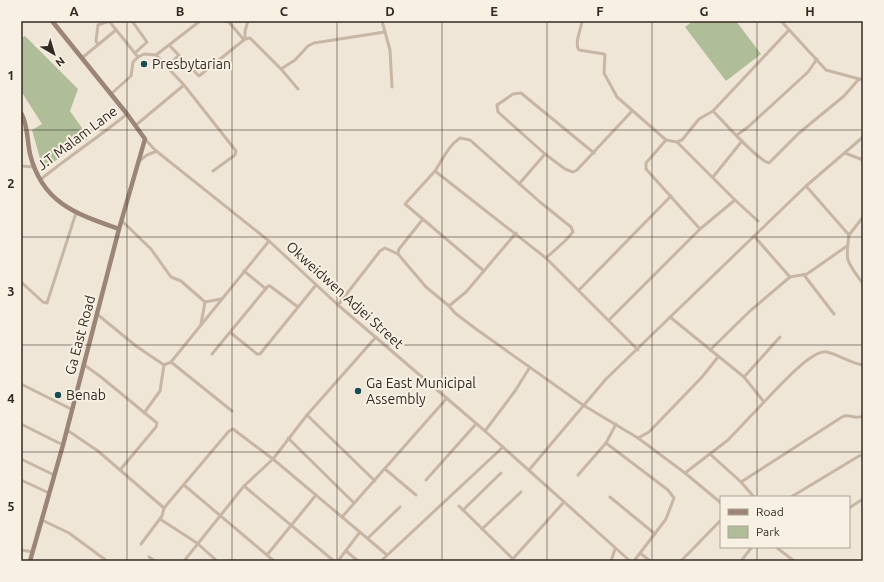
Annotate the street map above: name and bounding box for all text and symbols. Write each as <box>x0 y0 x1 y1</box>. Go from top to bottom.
text: A <box>69 4 79 18</box>
text: B <box>176 4 185 18</box>
text: C <box>280 4 289 18</box>
text: D <box>385 4 395 18</box>
text: E <box>490 4 498 18</box>
text: F <box>596 4 604 18</box>
text: G <box>700 4 709 18</box>
text: H <box>805 4 815 18</box>
north arrow <box>34 34 74 74</box>
text: N <box>53 55 67 69</box>
place label: Presbytarian <box>152 56 231 72</box>
marker: Presbytarian <box>139 59 149 69</box>
text: 1 <box>7 68 15 82</box>
street label: J.T Malam Lane <box>34 103 120 173</box>
text: 2 <box>7 176 15 190</box>
street label: Okweidwen Adjei Street <box>283 238 407 352</box>
text: 3 <box>7 284 15 298</box>
street label: Ga East Road <box>62 293 98 377</box>
place label: Ga East Municipal Assembly <box>366 375 476 407</box>
marker: Ga East Municipal Assembly <box>353 386 363 396</box>
place label: Benab <box>66 387 106 403</box>
marker: Benab <box>53 390 63 400</box>
text: 4 <box>7 391 15 405</box>
legend <box>720 496 850 548</box>
text: 5 <box>7 499 15 513</box>
text: Road <box>756 505 784 518</box>
text: Park <box>756 525 780 538</box>

